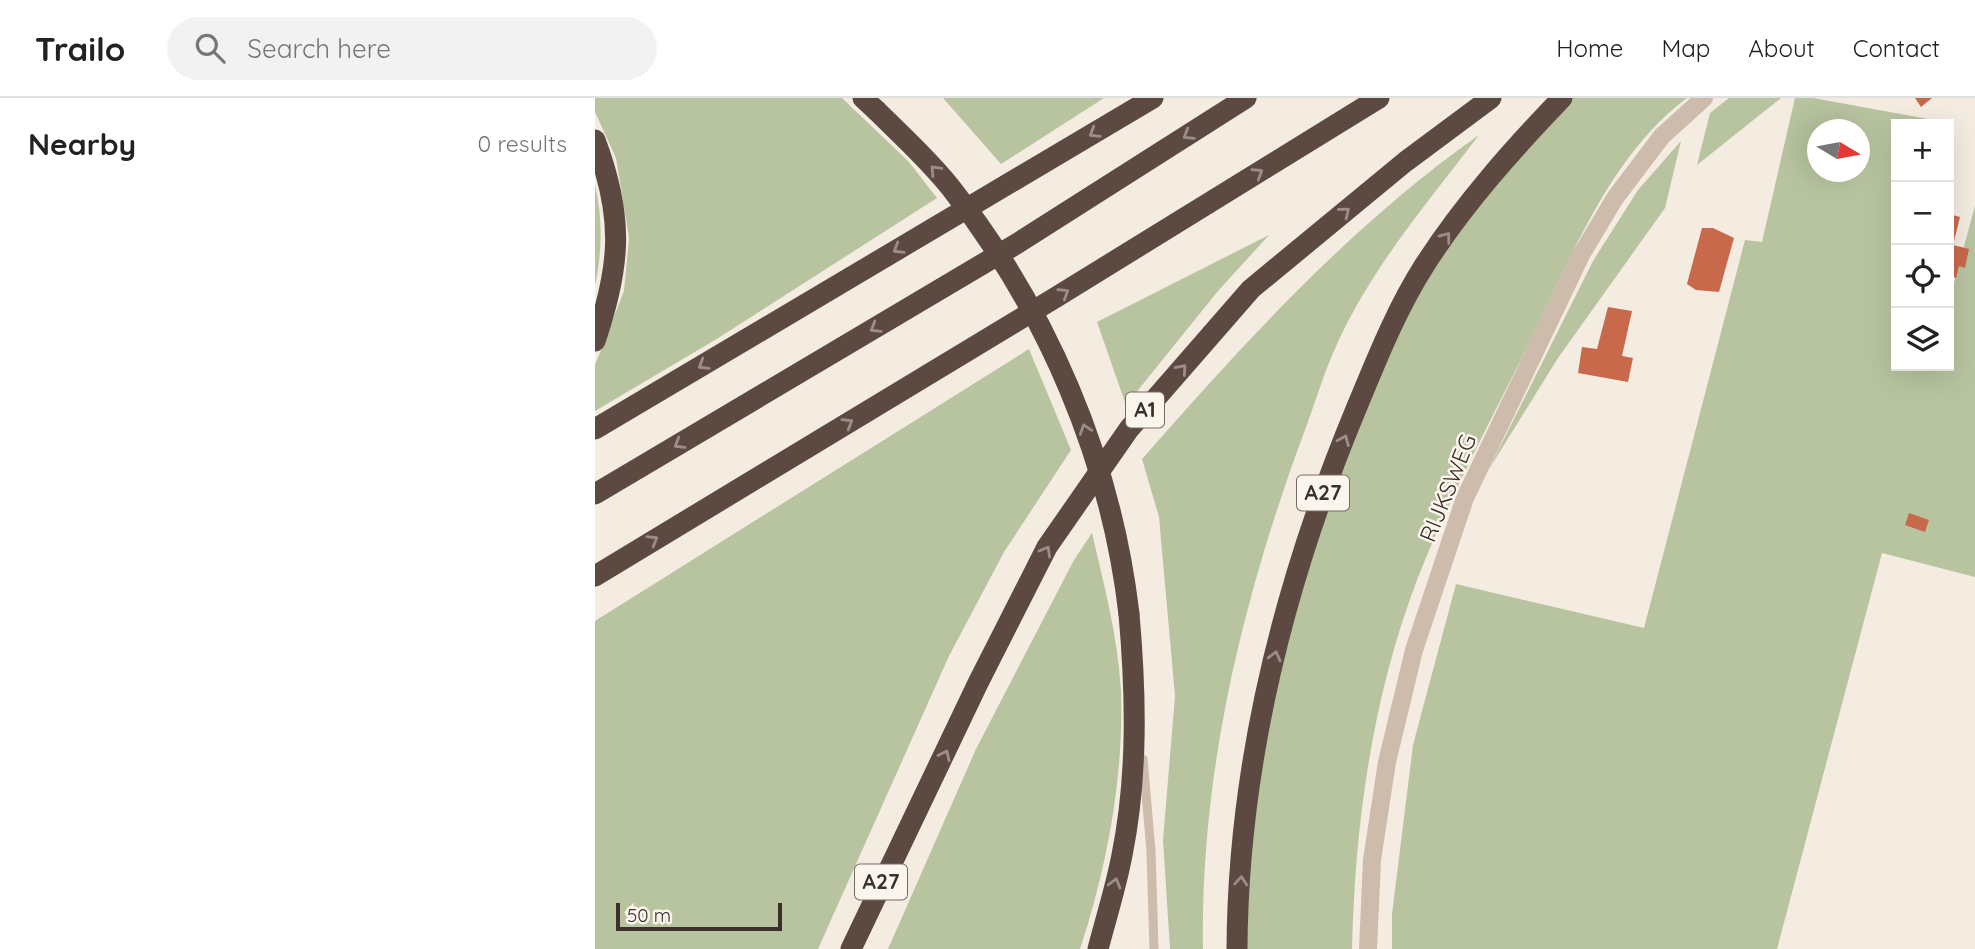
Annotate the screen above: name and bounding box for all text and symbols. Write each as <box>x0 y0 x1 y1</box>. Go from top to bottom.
search box <box>167 17 657 80</box>
text: Trailo <box>35 28 125 69</box>
icon: search <box>191 29 229 67</box>
text: Search here <box>247 32 391 65</box>
text: Home <box>1556 33 1623 63</box>
text: Map <box>1661 33 1710 63</box>
text: About <box>1748 33 1815 63</box>
text: Contact <box>1853 33 1940 63</box>
north arrow <box>1807 119 1870 182</box>
map controls <box>1891 119 1954 371</box>
button: + <box>1891 119 1954 182</box>
text: Nearby <box>28 125 136 163</box>
one-way arrow <box>1088 125 1101 138</box>
one-way arrow <box>1183 126 1196 139</box>
text: 0 results <box>478 129 567 158</box>
one-way arrow <box>930 165 943 178</box>
one-way arrow <box>1250 169 1263 182</box>
button: − <box>1891 182 1954 245</box>
one-way arrow <box>1337 207 1349 220</box>
one-way arrow <box>1437 233 1450 245</box>
one-way arrow <box>893 240 906 253</box>
button: locate <box>1891 245 1954 308</box>
one-way arrow <box>1056 288 1069 301</box>
button: layers <box>1891 308 1954 371</box>
one-way arrow <box>869 319 882 332</box>
one-way arrow <box>697 357 710 370</box>
one-way arrow <box>1173 364 1186 377</box>
road number: A1 <box>1126 392 1164 428</box>
one-way arrow <box>841 418 854 431</box>
one-way arrow <box>1079 423 1093 435</box>
street label: RIJKSWEG <box>1413 430 1482 546</box>
one-way arrow <box>1335 434 1349 446</box>
one-way arrow <box>674 436 687 449</box>
road number: A27 <box>1297 476 1349 510</box>
one-way arrow <box>646 536 659 549</box>
one-way arrow <box>1038 545 1051 558</box>
one-way arrow <box>1267 650 1281 662</box>
one-way arrow <box>937 749 951 762</box>
road number: A27 <box>855 864 907 900</box>
one-way arrow <box>1233 875 1248 886</box>
one-way arrow <box>1107 877 1121 889</box>
scale bar <box>616 900 782 932</box>
text: 50 m <box>627 903 671 927</box>

